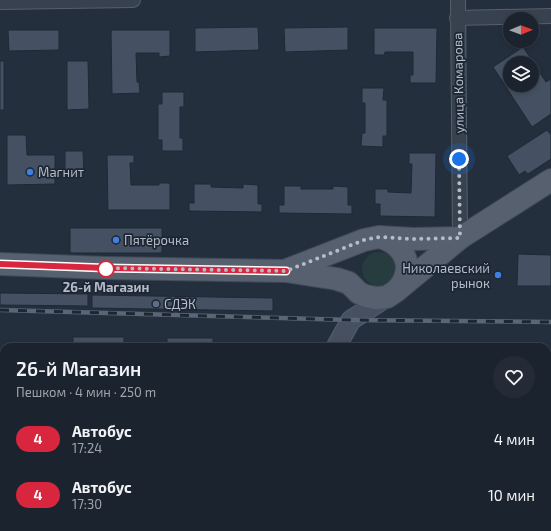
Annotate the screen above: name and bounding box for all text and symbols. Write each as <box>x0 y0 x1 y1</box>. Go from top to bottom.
north arrow <box>503 12 539 48</box>
map controls <box>503 12 539 92</box>
street label: улица Комарова <box>449 33 467 133</box>
button: layers <box>503 56 539 92</box>
your location <box>449 149 469 169</box>
place label: Магнит <box>38 164 85 180</box>
marker: Магнит <box>25 167 35 177</box>
place label: Пятёрочка <box>124 232 189 248</box>
marker: Пятёрочка <box>111 235 121 245</box>
marker: 26-й Магазин <box>97 260 115 278</box>
place label: Николаевский рынок <box>402 260 490 291</box>
marker: Николаевский рынок <box>493 270 503 280</box>
place label: 26-й Магазин <box>63 279 149 295</box>
place label: СДЭК <box>164 296 196 312</box>
marker: СДЭК <box>151 299 161 309</box>
button: heart <box>493 356 535 398</box>
text: 26-й Магазин <box>16 357 141 380</box>
text: Пешком · 4 мин · 250 m <box>16 384 156 400</box>
text: Автобус <box>72 422 132 440</box>
text: 4 <box>34 430 42 447</box>
text: 4 мин <box>494 430 535 448</box>
text: 17:24 <box>72 440 102 456</box>
text: Автобус <box>72 478 132 496</box>
text: 4 <box>34 486 42 503</box>
text: 10 мин <box>488 486 535 504</box>
text: 17:30 <box>72 496 102 512</box>

